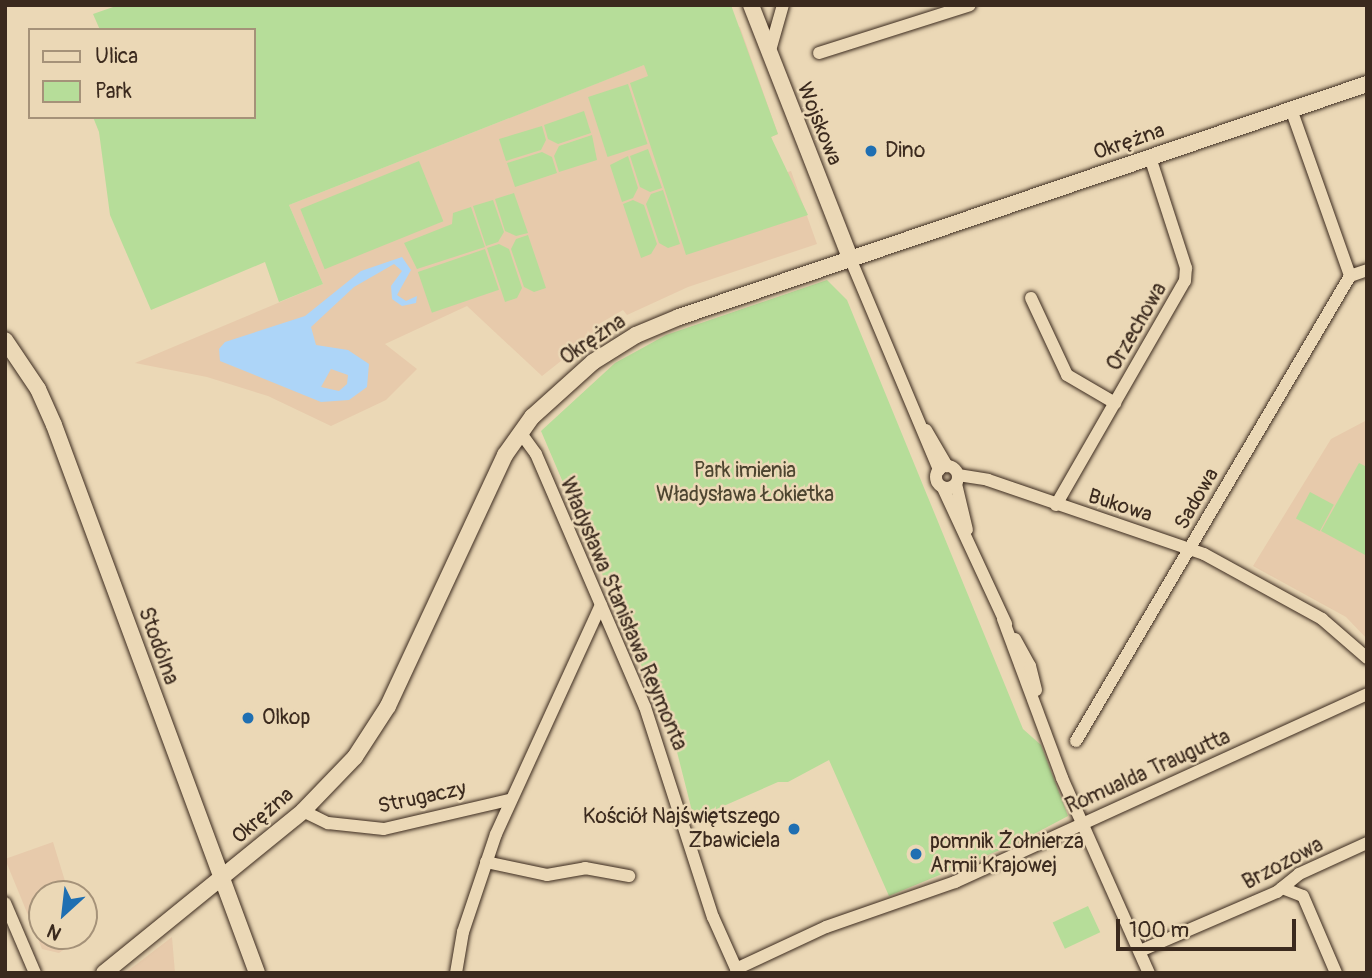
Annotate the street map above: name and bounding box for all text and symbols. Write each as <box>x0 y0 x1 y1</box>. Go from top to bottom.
legend <box>28 28 256 119</box>
text: Ulica <box>95 43 138 70</box>
text: Park <box>95 78 132 105</box>
street label: Wojskowa <box>791 79 847 169</box>
street label: Okrężna <box>1090 118 1168 166</box>
place label: Dino <box>885 138 925 164</box>
marker: Dino <box>863 143 879 159</box>
street label: Orzechowa <box>1102 278 1172 376</box>
street label: Okrężna <box>556 309 630 371</box>
park label: Park imienia Władysława Łokietka <box>656 458 834 508</box>
street label: Sadowa <box>1169 464 1225 534</box>
street label: Władysława Stanisława Reymonta <box>554 474 692 754</box>
street label: Bukowa <box>1085 484 1155 528</box>
street label: Stodólna <box>132 604 184 688</box>
place label: Olkop <box>262 705 310 731</box>
marker: Olkop <box>240 710 256 726</box>
street label: Romualda Traugutta <box>1062 724 1234 820</box>
street label: Strugaczy <box>376 776 468 820</box>
street label: Okrężna <box>227 782 299 850</box>
place label: Kościół Najświętszego Zbawiciela <box>583 804 780 854</box>
marker: Kościół Najświętszego Zbawiciela <box>786 821 802 837</box>
place label: pomnik Żołnierza Armii Krajowej <box>930 829 1084 879</box>
street label: Brzozowa <box>1238 832 1328 896</box>
marker: pomnik Żołnierza Armii Krajowej <box>908 846 924 862</box>
north arrow <box>28 880 98 950</box>
scale bar <box>1120 904 1300 948</box>
text: 100 m <box>1129 917 1189 944</box>
text: N <box>43 918 66 946</box>

